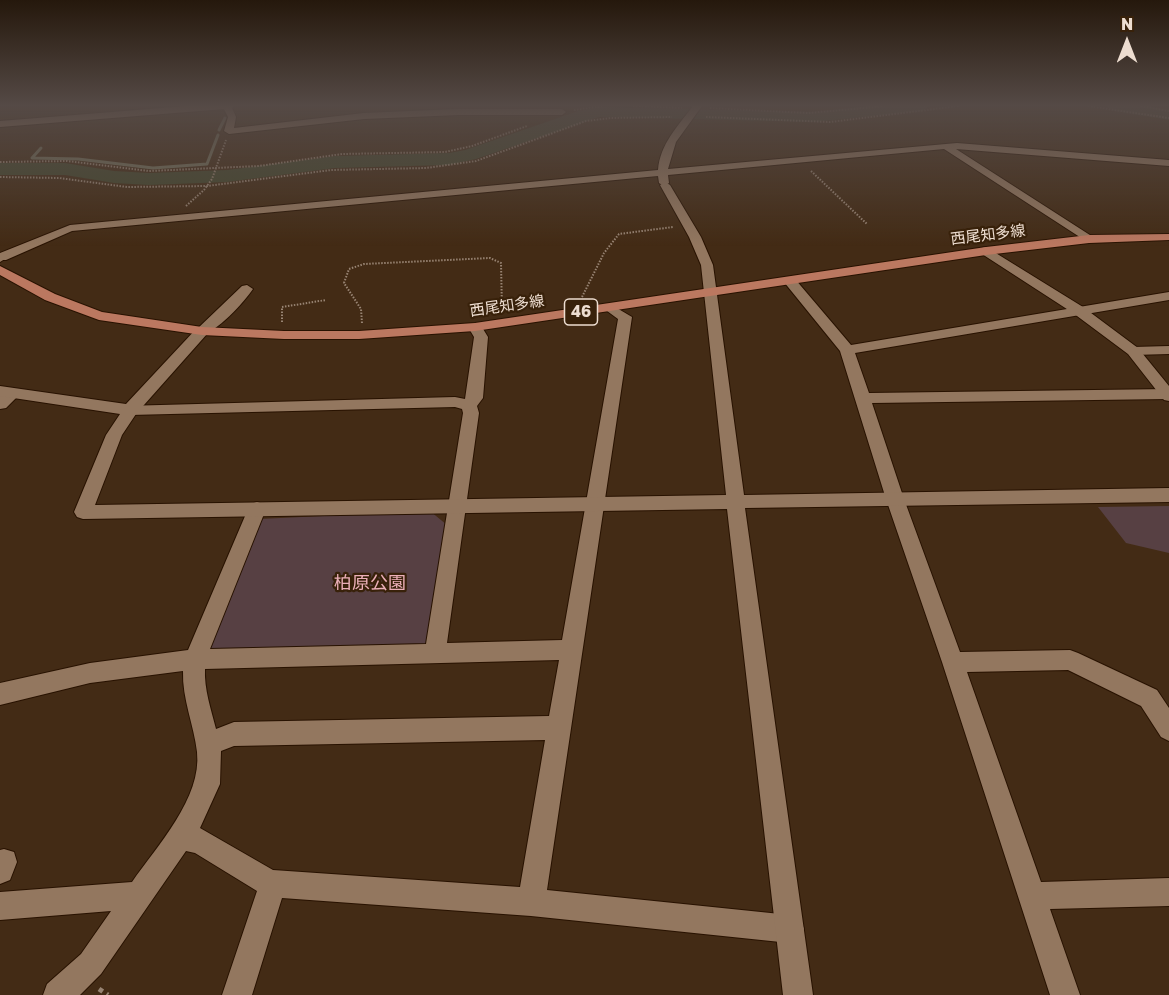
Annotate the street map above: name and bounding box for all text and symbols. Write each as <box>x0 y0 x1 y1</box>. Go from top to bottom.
north arrow <box>1097 12 1157 72</box>
text: N <box>1121 14 1133 34</box>
street label: 西尾知多線 <box>950 221 1026 249</box>
street label: 西尾知多線 <box>469 292 545 320</box>
road number: 46 <box>564 299 598 325</box>
park label: 柏原公園 <box>334 572 406 594</box>

